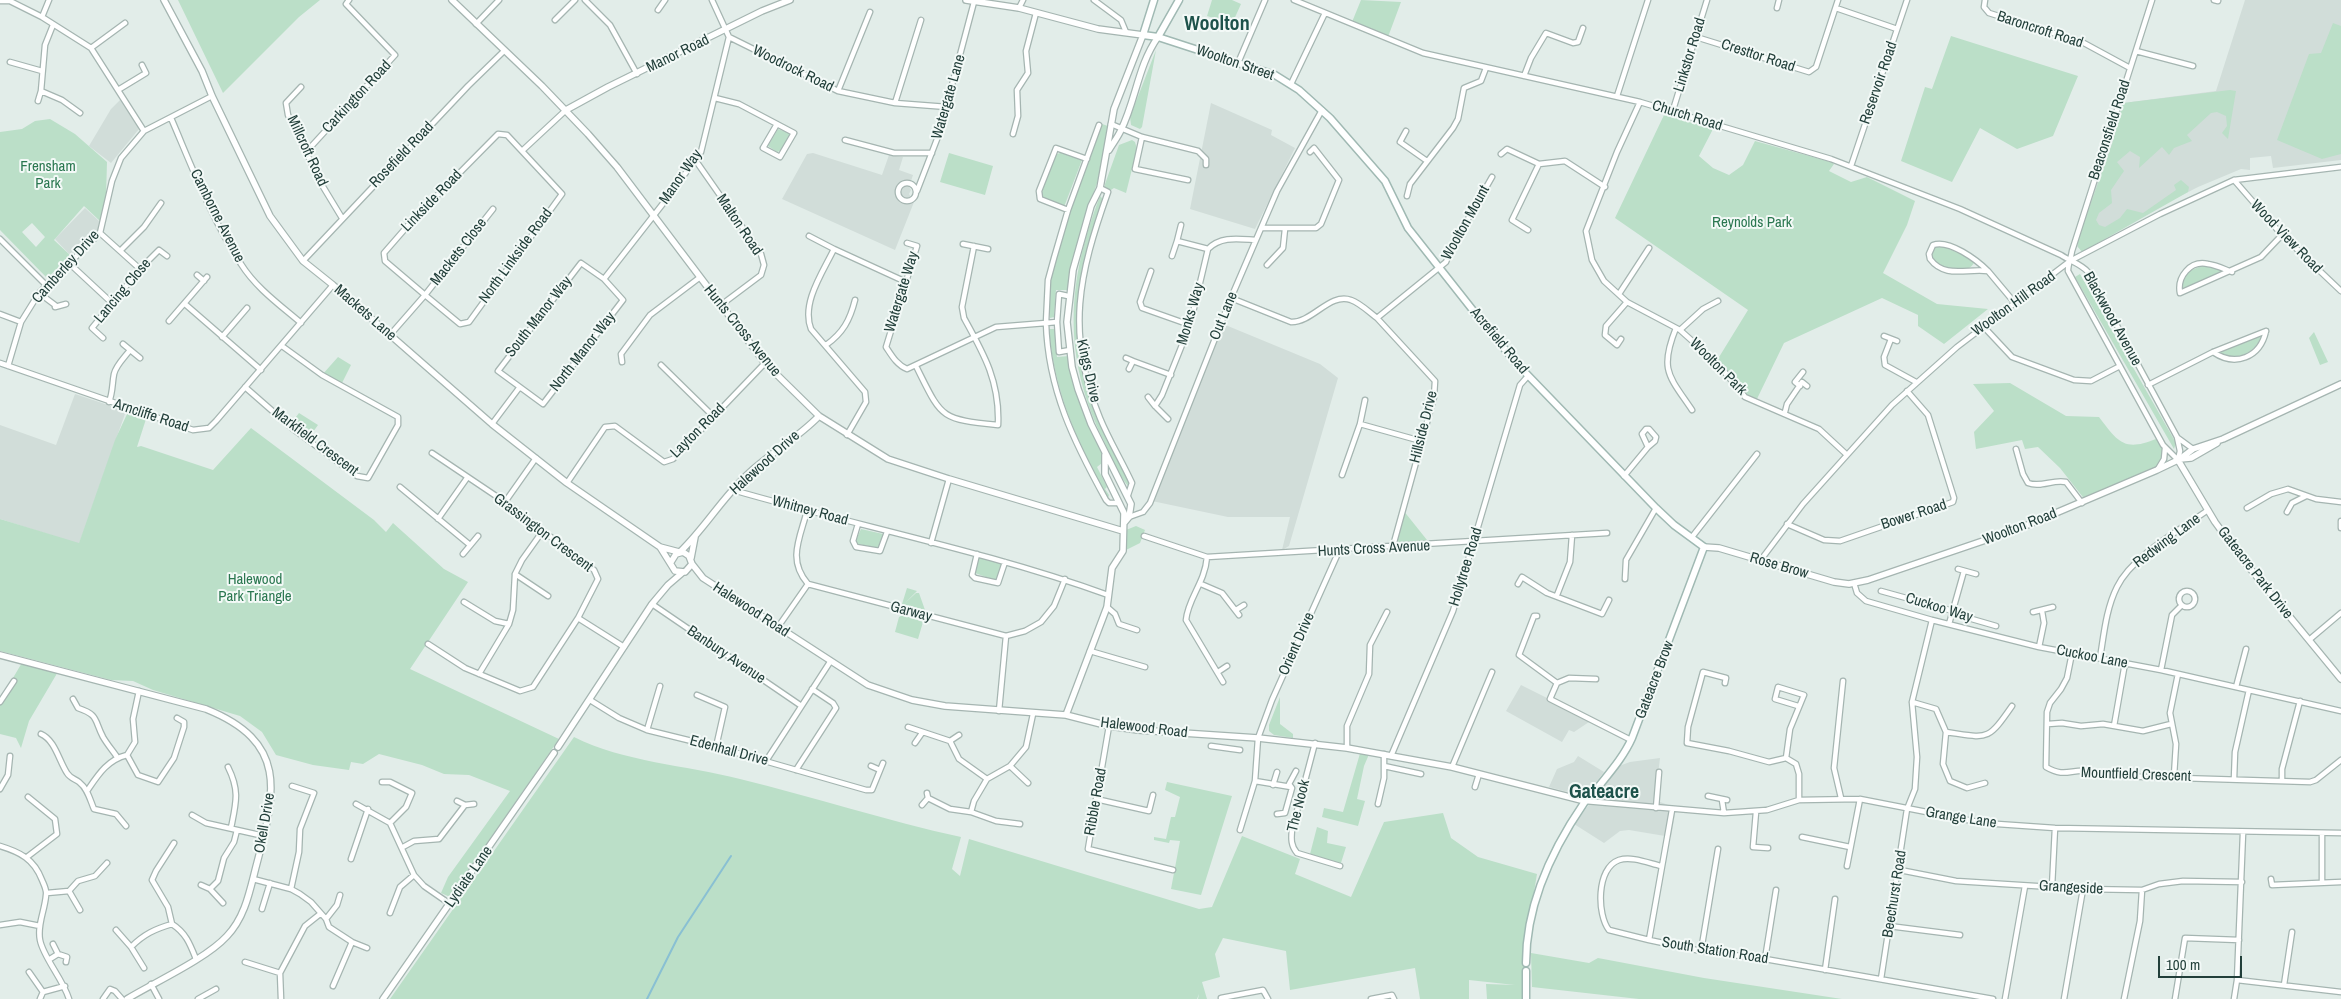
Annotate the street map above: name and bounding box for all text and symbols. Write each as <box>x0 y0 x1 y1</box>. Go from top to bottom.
street label: Baroncroft Road <box>1995 8 2085 52</box>
district label: Woolton <box>1184 13 1250 37</box>
street label: Linkstor Road <box>1670 16 1710 94</box>
street label: Manor Road <box>644 31 712 77</box>
street label: Cresttor Road <box>1719 36 1797 76</box>
street label: Reservoir Road <box>1856 39 1902 127</box>
street label: Woolton Street <box>1194 41 1276 85</box>
street label: Woodrock Road <box>750 42 836 96</box>
street label: Watergate Lane <box>928 53 970 141</box>
street label: Carkington Road <box>319 57 395 137</box>
street label: Beaconsfield Road <box>2085 78 2135 182</box>
street label: Church Road <box>1650 97 1724 135</box>
street label: Millcroft Road <box>283 113 331 189</box>
street label: Rosefield Road <box>366 118 438 192</box>
street label: Manor Way <box>656 146 706 208</box>
park label: Frensham Park <box>20 158 76 193</box>
street label: Camborne Avenue <box>186 166 248 266</box>
street label: Linkside Road <box>398 166 466 236</box>
street label: Woolton Mount <box>1438 183 1494 263</box>
street label: Malton Road <box>712 191 766 259</box>
street label: Wood View Road <box>2246 196 2326 278</box>
street label: North Linkside Road <box>476 205 556 307</box>
park label: Reynolds Park <box>1712 214 1792 232</box>
street label: Mackets Close <box>427 215 491 289</box>
street label: Camberley Drive <box>28 227 104 307</box>
street label: Watergate Way <box>881 249 923 335</box>
street label: Lancing Close <box>91 255 155 327</box>
street label: Woolton Hill Road <box>1969 268 2059 340</box>
street label: Blackwood Avenue <box>2079 269 2145 369</box>
street label: South Manor Way <box>502 273 576 361</box>
street label: Mackets Lane <box>330 281 400 345</box>
street label: Monks Way <box>1174 281 1208 347</box>
street label: Hunts Cross Avenue <box>700 282 784 380</box>
street label: Out Lane <box>1206 289 1242 343</box>
street label: Acrefield Road <box>1466 304 1532 378</box>
street label: North Manor Way <box>546 309 620 395</box>
street label: Woolton Park <box>1686 335 1750 399</box>
street label: Kings Drive <box>1072 338 1104 404</box>
street label: Hillside Drive <box>1406 389 1442 465</box>
street label: Arncliffe Road <box>111 395 191 437</box>
street label: Layton Road <box>667 400 729 462</box>
street label: Markfield Crescent <box>268 404 362 480</box>
street label: Halewood Drive <box>726 427 804 499</box>
street label: Grassington Crescent <box>490 490 596 576</box>
street label: Whitney Road <box>770 492 850 530</box>
street label: Bower Road <box>1879 496 1949 534</box>
street label: Woolton Road <box>1980 505 2060 549</box>
street label: Redwing Lane <box>2130 510 2204 572</box>
street label: Gateacre Park Drive <box>2213 523 2297 623</box>
street label: Hollytree Road <box>1446 525 1486 609</box>
street label: Hunts Cross Avenue <box>1317 537 1431 561</box>
street label: Rose Brow <box>1748 549 1810 583</box>
park label: Halewood Park Triangle <box>218 571 292 606</box>
street label: Halewood Road <box>709 579 793 641</box>
street label: Cuckoo Way <box>1903 589 1975 627</box>
street label: Garway <box>888 598 934 626</box>
street label: Orient Drive <box>1275 610 1319 678</box>
street label: Banbury Avenue <box>683 622 769 688</box>
street label: Gateacre Brow <box>1632 638 1678 722</box>
street label: Cuckoo Lane <box>2055 641 2129 673</box>
street label: Halewood Road <box>1099 714 1189 742</box>
street label: Edenhall Drive <box>688 732 770 770</box>
street label: Mountfield Crescent <box>2081 764 2191 786</box>
street label: Ribble Road <box>1081 767 1111 837</box>
street label: The Nook <box>1284 778 1314 834</box>
district label: Gateacre <box>1569 781 1639 805</box>
street label: Okell Drive <box>251 791 279 855</box>
street label: Grange Lane <box>1924 803 1998 833</box>
street label: Lydiate Lane <box>441 843 497 911</box>
street label: Beechurst Road <box>1879 849 1911 939</box>
street label: Grangeside <box>2038 877 2104 899</box>
street label: South Station Road <box>1661 934 1769 968</box>
scale bar <box>2161 946 2245 978</box>
text: 100 m <box>2166 954 2200 975</box>

